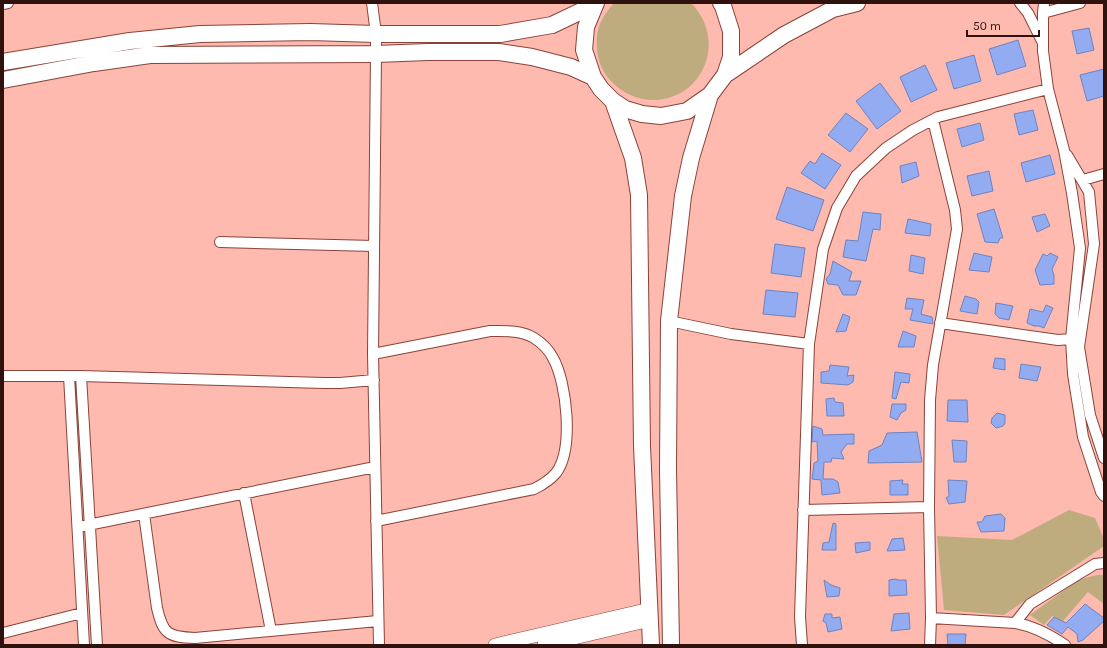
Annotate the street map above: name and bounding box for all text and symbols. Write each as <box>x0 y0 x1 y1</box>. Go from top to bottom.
scale bar <box>967 12 1039 38</box>
text: 50 m <box>973 19 1001 33</box>

